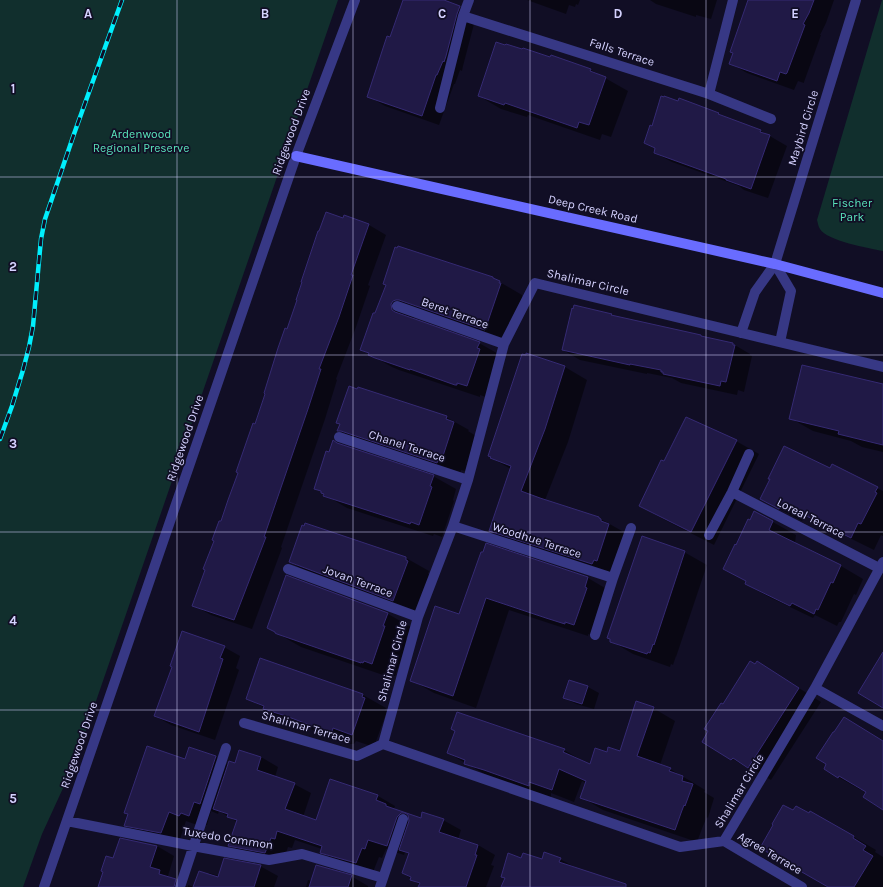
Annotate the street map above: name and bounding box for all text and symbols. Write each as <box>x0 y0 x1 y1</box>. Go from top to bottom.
text: A <box>84 6 92 21</box>
text: B <box>261 6 269 21</box>
text: C <box>438 6 446 21</box>
text: D <box>614 6 623 21</box>
text: E <box>791 6 799 21</box>
street label: Falls Terrace <box>588 35 656 69</box>
text: 1 <box>11 81 15 96</box>
street label: Ridgewood Drive <box>269 87 313 177</box>
street label: Maybird Circle <box>785 89 821 167</box>
park label: Ardenwood Regional Preserve <box>93 127 189 155</box>
street label: Deep Creek Road <box>547 192 639 226</box>
park label: Fischer Park <box>832 196 873 224</box>
text: 2 <box>9 259 17 274</box>
street label: Shalimar Circle <box>545 266 631 298</box>
street label: Beret Terrace <box>420 294 490 332</box>
street label: Ridgewood Drive <box>164 393 206 483</box>
street label: Chanel Terrace <box>367 427 447 465</box>
text: 3 <box>9 436 17 451</box>
street label: Loreal Terrace <box>775 495 847 541</box>
street label: Woodhue Terrace <box>491 519 583 561</box>
street label: Jovan Terrace <box>321 562 395 600</box>
text: 4 <box>9 613 17 628</box>
street label: Shalimar Circle <box>374 619 410 703</box>
street label: Ridgewood Drive <box>58 700 100 790</box>
street label: Shalimar Terrace <box>260 708 352 746</box>
street label: Shalimar Circle <box>711 751 767 831</box>
text: 5 <box>9 791 17 806</box>
street label: Tuxedo Common <box>182 824 274 852</box>
street label: Agree Terrace <box>735 829 805 877</box>

